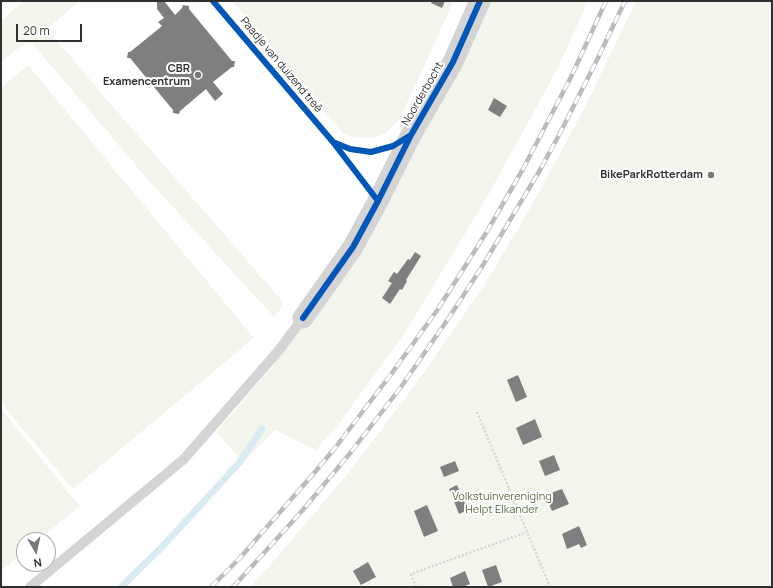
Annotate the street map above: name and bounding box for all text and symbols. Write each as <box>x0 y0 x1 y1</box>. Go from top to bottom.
street label: Paadje van duizend treê <box>237 15 325 115</box>
scale bar <box>18 16 84 42</box>
text: 20 m <box>23 22 50 39</box>
street label: Noorderbocht <box>399 60 447 128</box>
place label: CBR Examencentrum <box>103 62 190 88</box>
marker: CBR Examencentrum <box>193 70 203 80</box>
place label: BikeParkRotterdam <box>600 168 703 182</box>
marker: BikeParkRotterdam <box>706 170 716 180</box>
park label: Volkstuinvereniging Helpt Elkander <box>452 490 552 516</box>
north arrow <box>16 532 56 572</box>
text: N <box>33 555 43 571</box>

